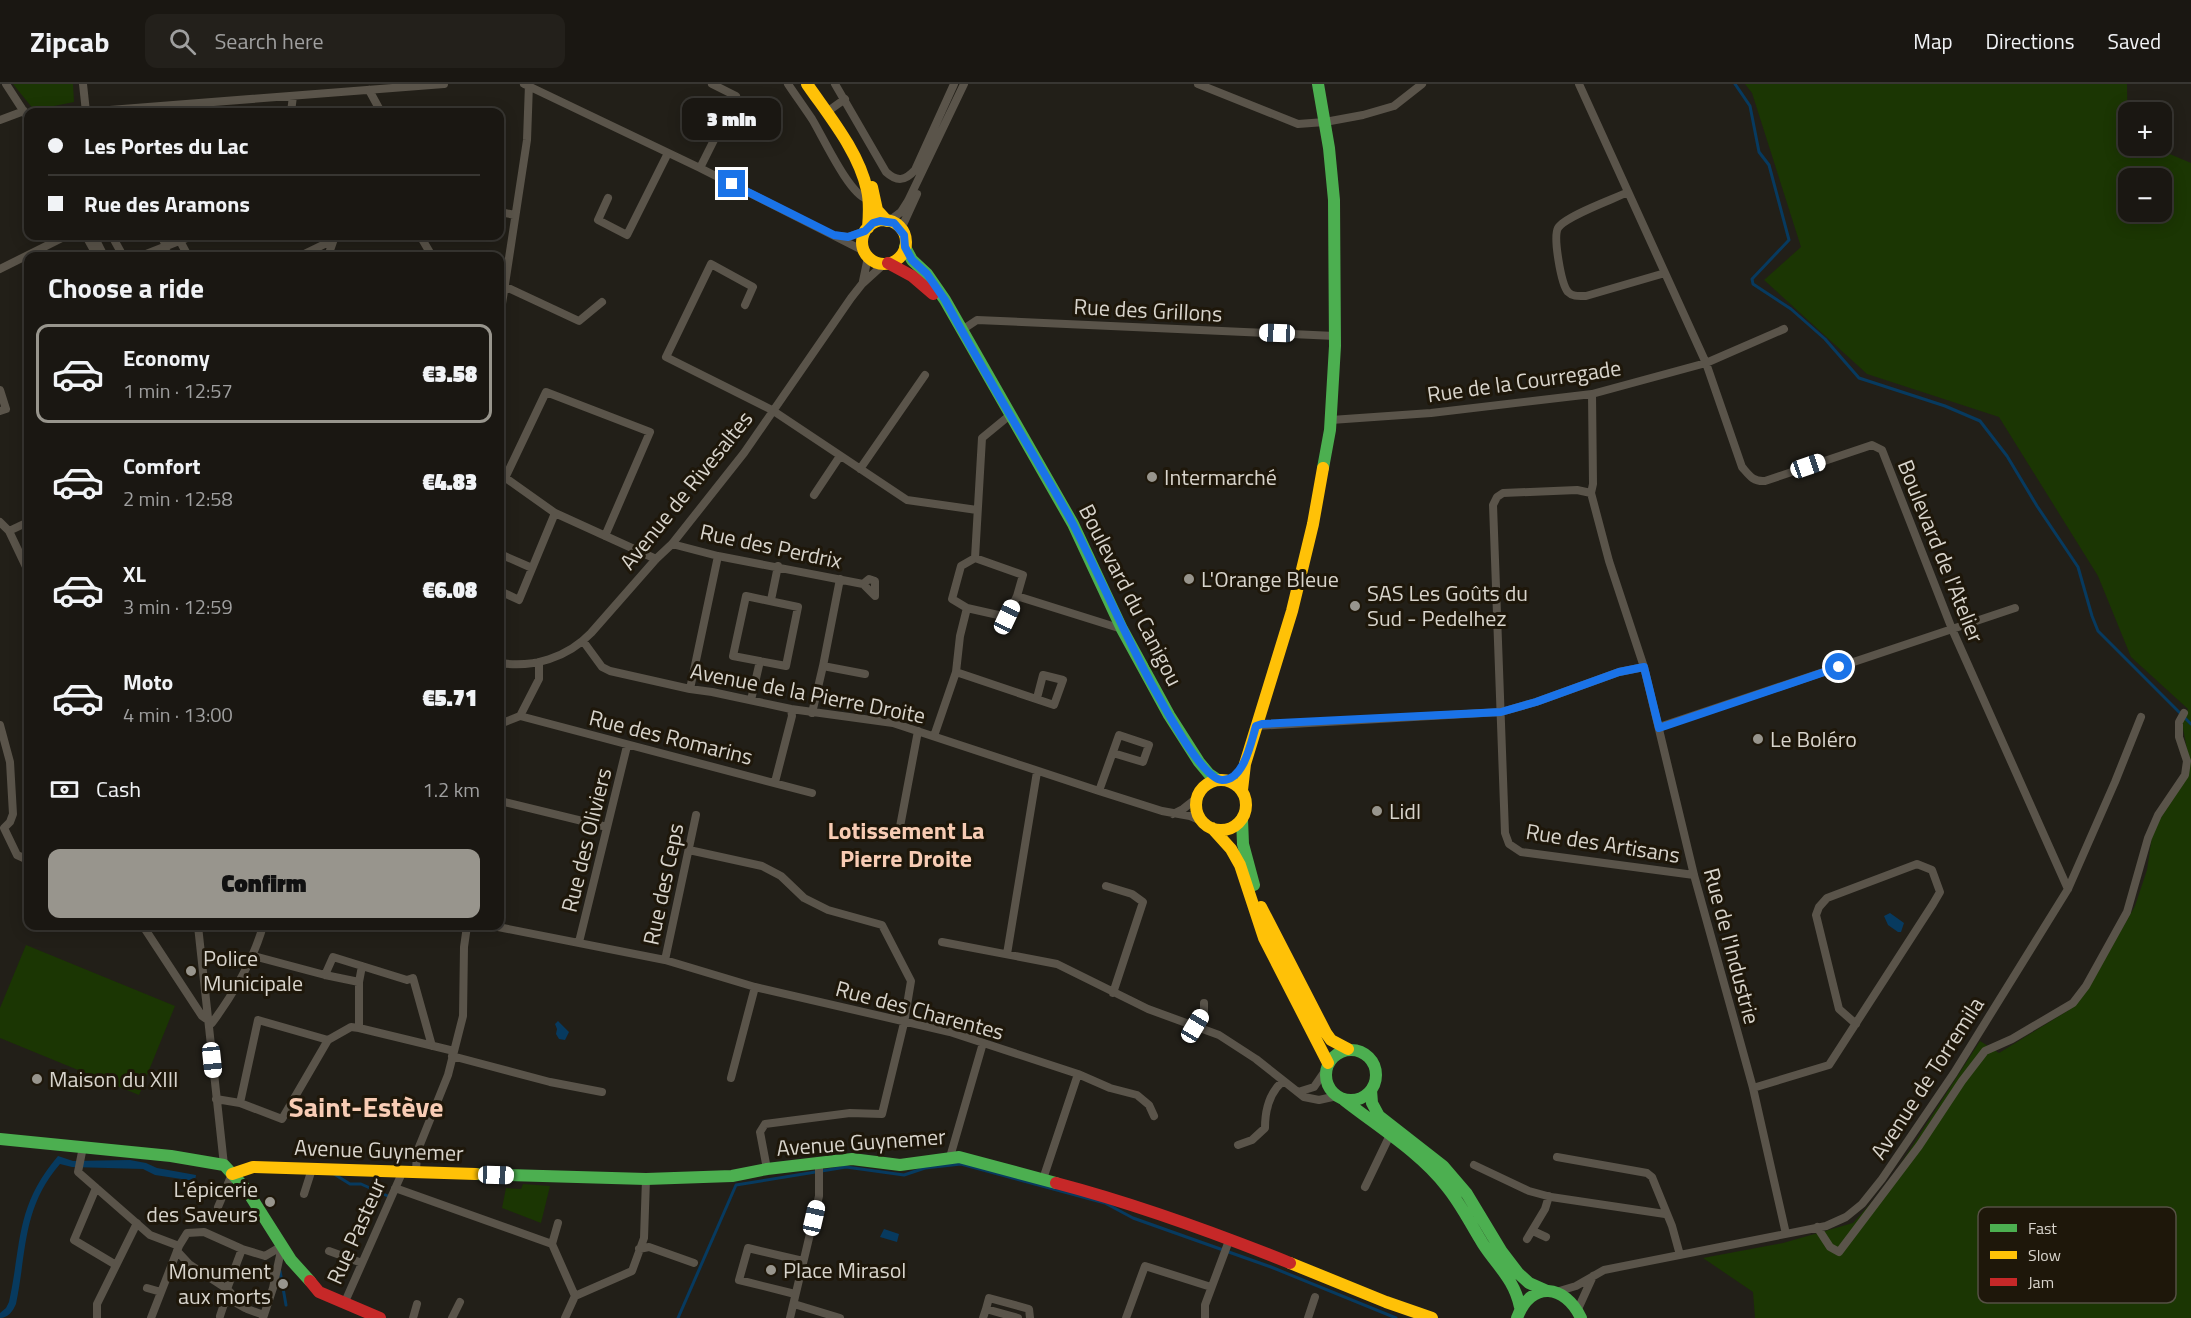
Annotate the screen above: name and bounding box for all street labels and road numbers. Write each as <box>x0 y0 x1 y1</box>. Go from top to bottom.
street label: Rue des Grillons <box>1073 289 1223 331</box>
street label: Rue de la Courregade <box>1425 351 1623 411</box>
street label: Avenue de Rivesaltes <box>611 403 761 577</box>
street label: Boulevard de l'Atelier <box>1889 454 1993 648</box>
street label: Boulevard du Canigou <box>1070 498 1192 692</box>
street label: Rue des Perdrix <box>697 514 845 578</box>
street label: Avenue de la Pierre Droite <box>687 654 929 732</box>
street label: Rue des Romarins <box>585 700 757 774</box>
street label: Rue des Oliviers <box>552 764 620 916</box>
street label: Rue des Artisans <box>1524 814 1682 872</box>
street label: Rue des Ceps <box>634 820 692 948</box>
street label: Rue de l'Industrie <box>1695 864 1769 1028</box>
street label: Rue des Charentes <box>832 971 1008 1049</box>
street label: Avenue de Torremila <box>1862 990 1992 1166</box>
street label: Avenue Guynemer <box>775 1119 947 1165</box>
street label: Avenue Guynemer <box>294 1130 465 1170</box>
street label: Rue Pasteur <box>317 1172 395 1290</box>

